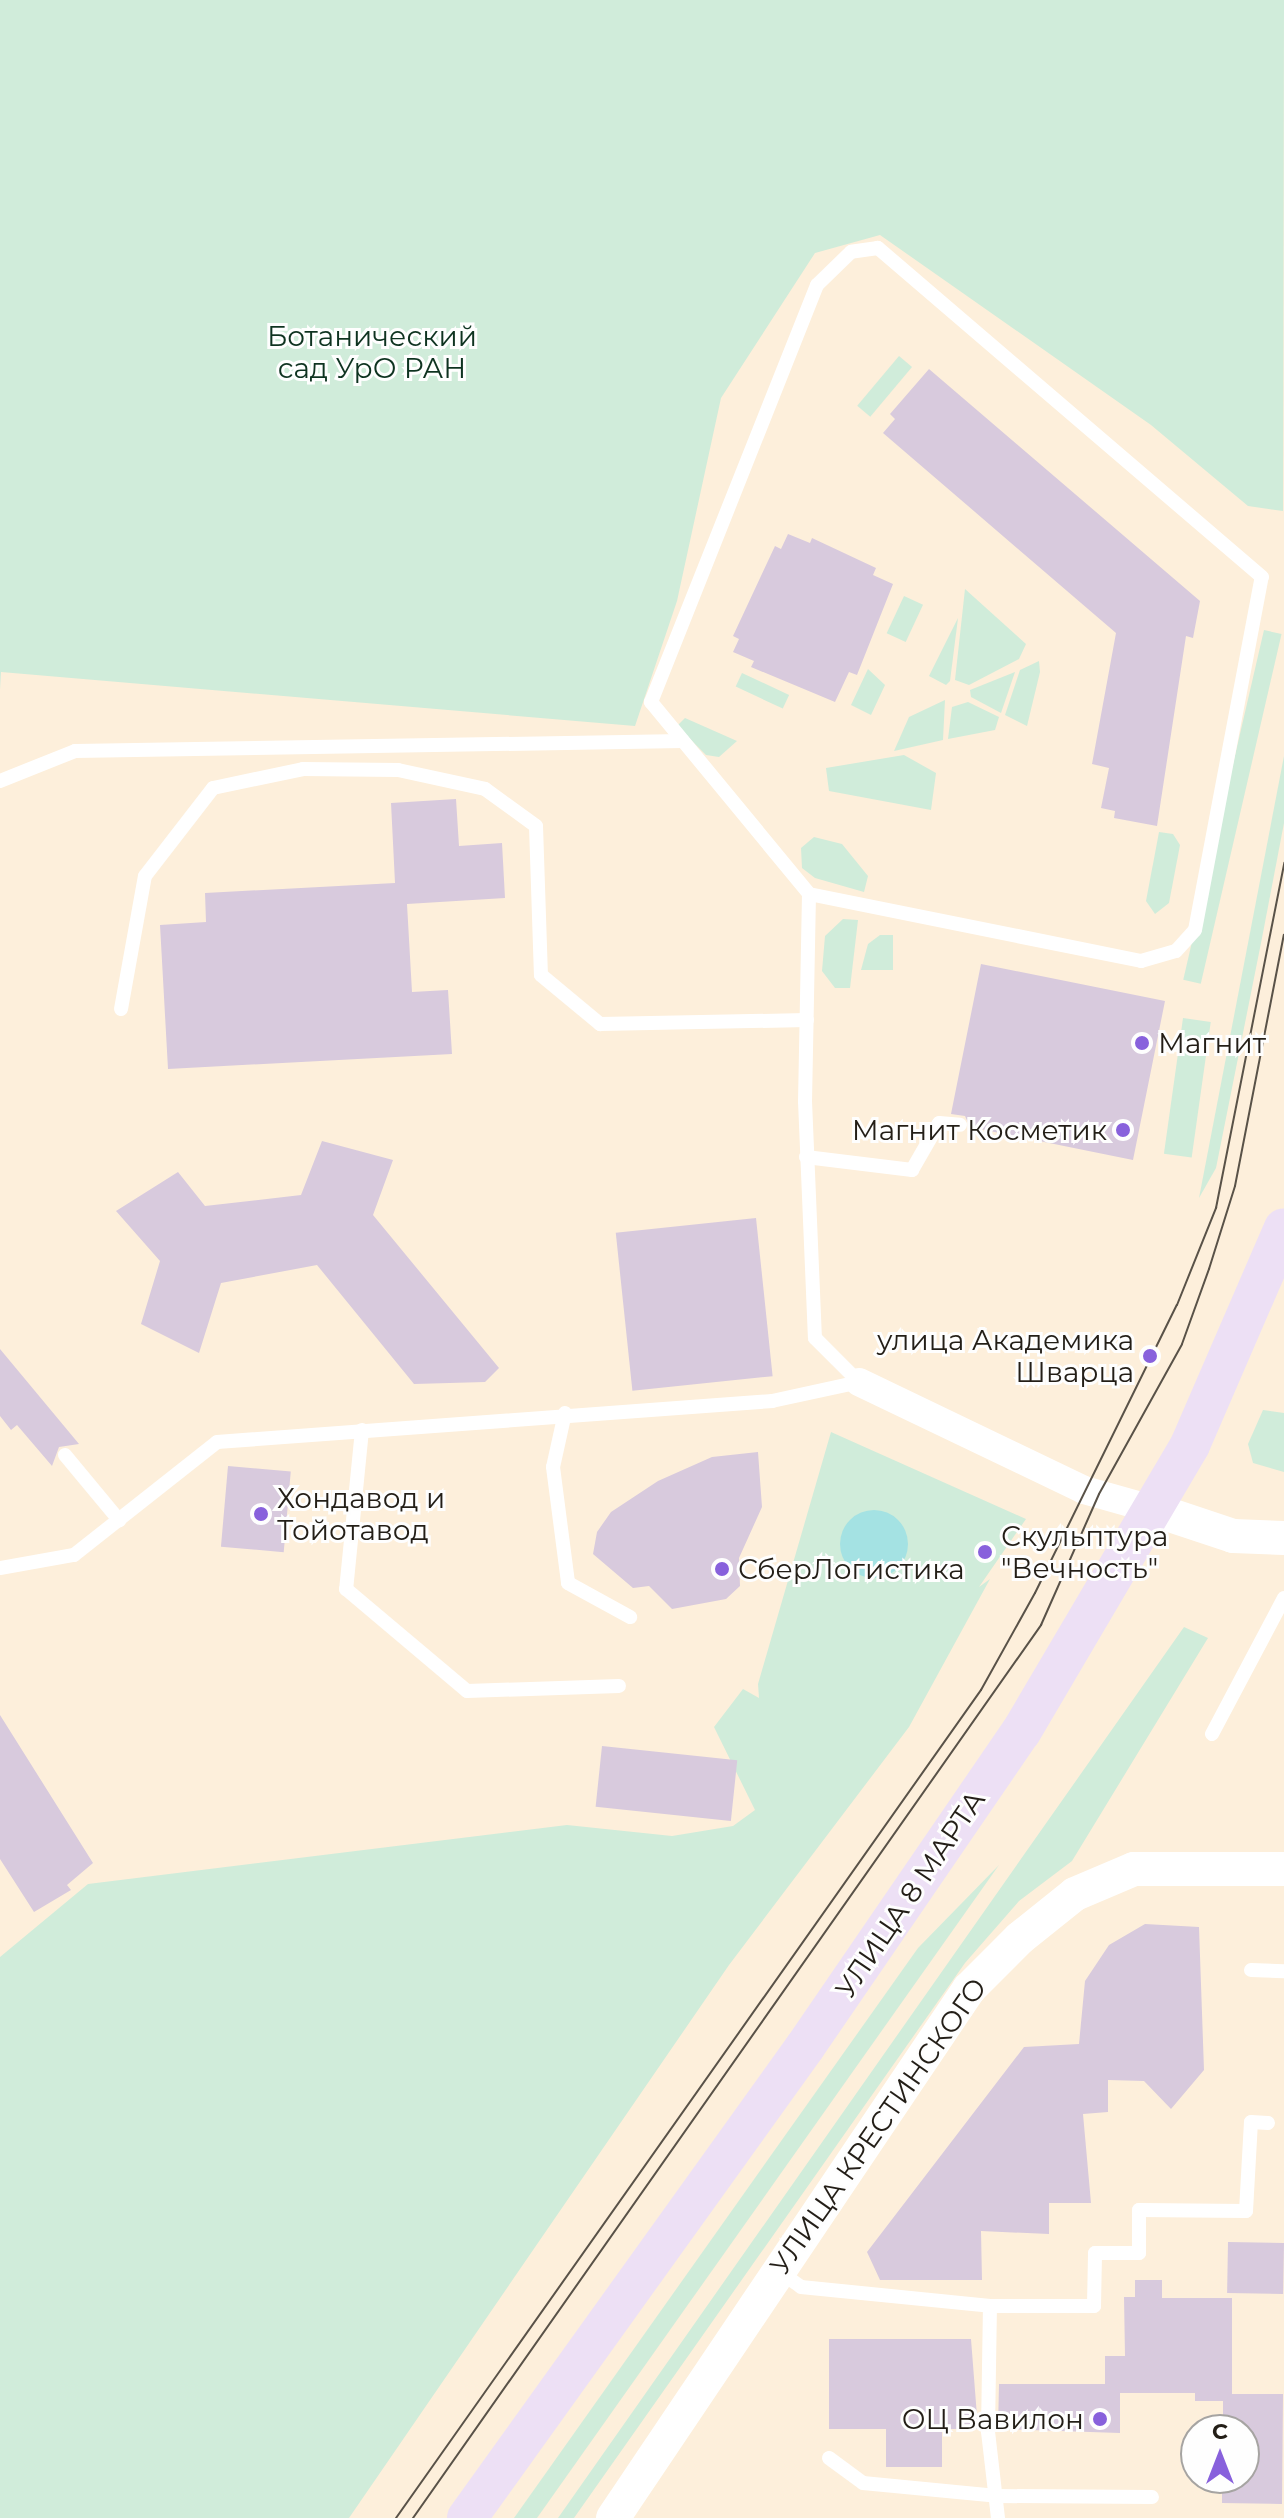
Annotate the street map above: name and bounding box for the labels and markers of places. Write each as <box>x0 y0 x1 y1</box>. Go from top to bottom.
place label: Магнит <box>1158 1026 1266 1060</box>
marker: Магнит <box>1133 1034 1151 1052</box>
place label: Магнит Косметик <box>852 1113 1107 1147</box>
marker: Магнит Косметик <box>1114 1121 1132 1139</box>
place label: улица Академика Шварца <box>877 1323 1134 1389</box>
marker: улица Академика Шварца <box>1141 1347 1159 1365</box>
place label: Хондавод и Тойотавод <box>277 1481 445 1547</box>
marker: Хондавод и Тойотавод <box>252 1505 270 1523</box>
place label: Скульптура "Вечность" <box>1001 1519 1168 1585</box>
marker: Скульптура "Вечность" <box>976 1543 994 1561</box>
place label: СберЛогистика <box>738 1552 964 1586</box>
marker: СберЛогистика <box>713 1560 731 1578</box>
place label: ОЦ Вавилон <box>902 2402 1084 2436</box>
marker: ОЦ Вавилон <box>1091 2410 1109 2428</box>

